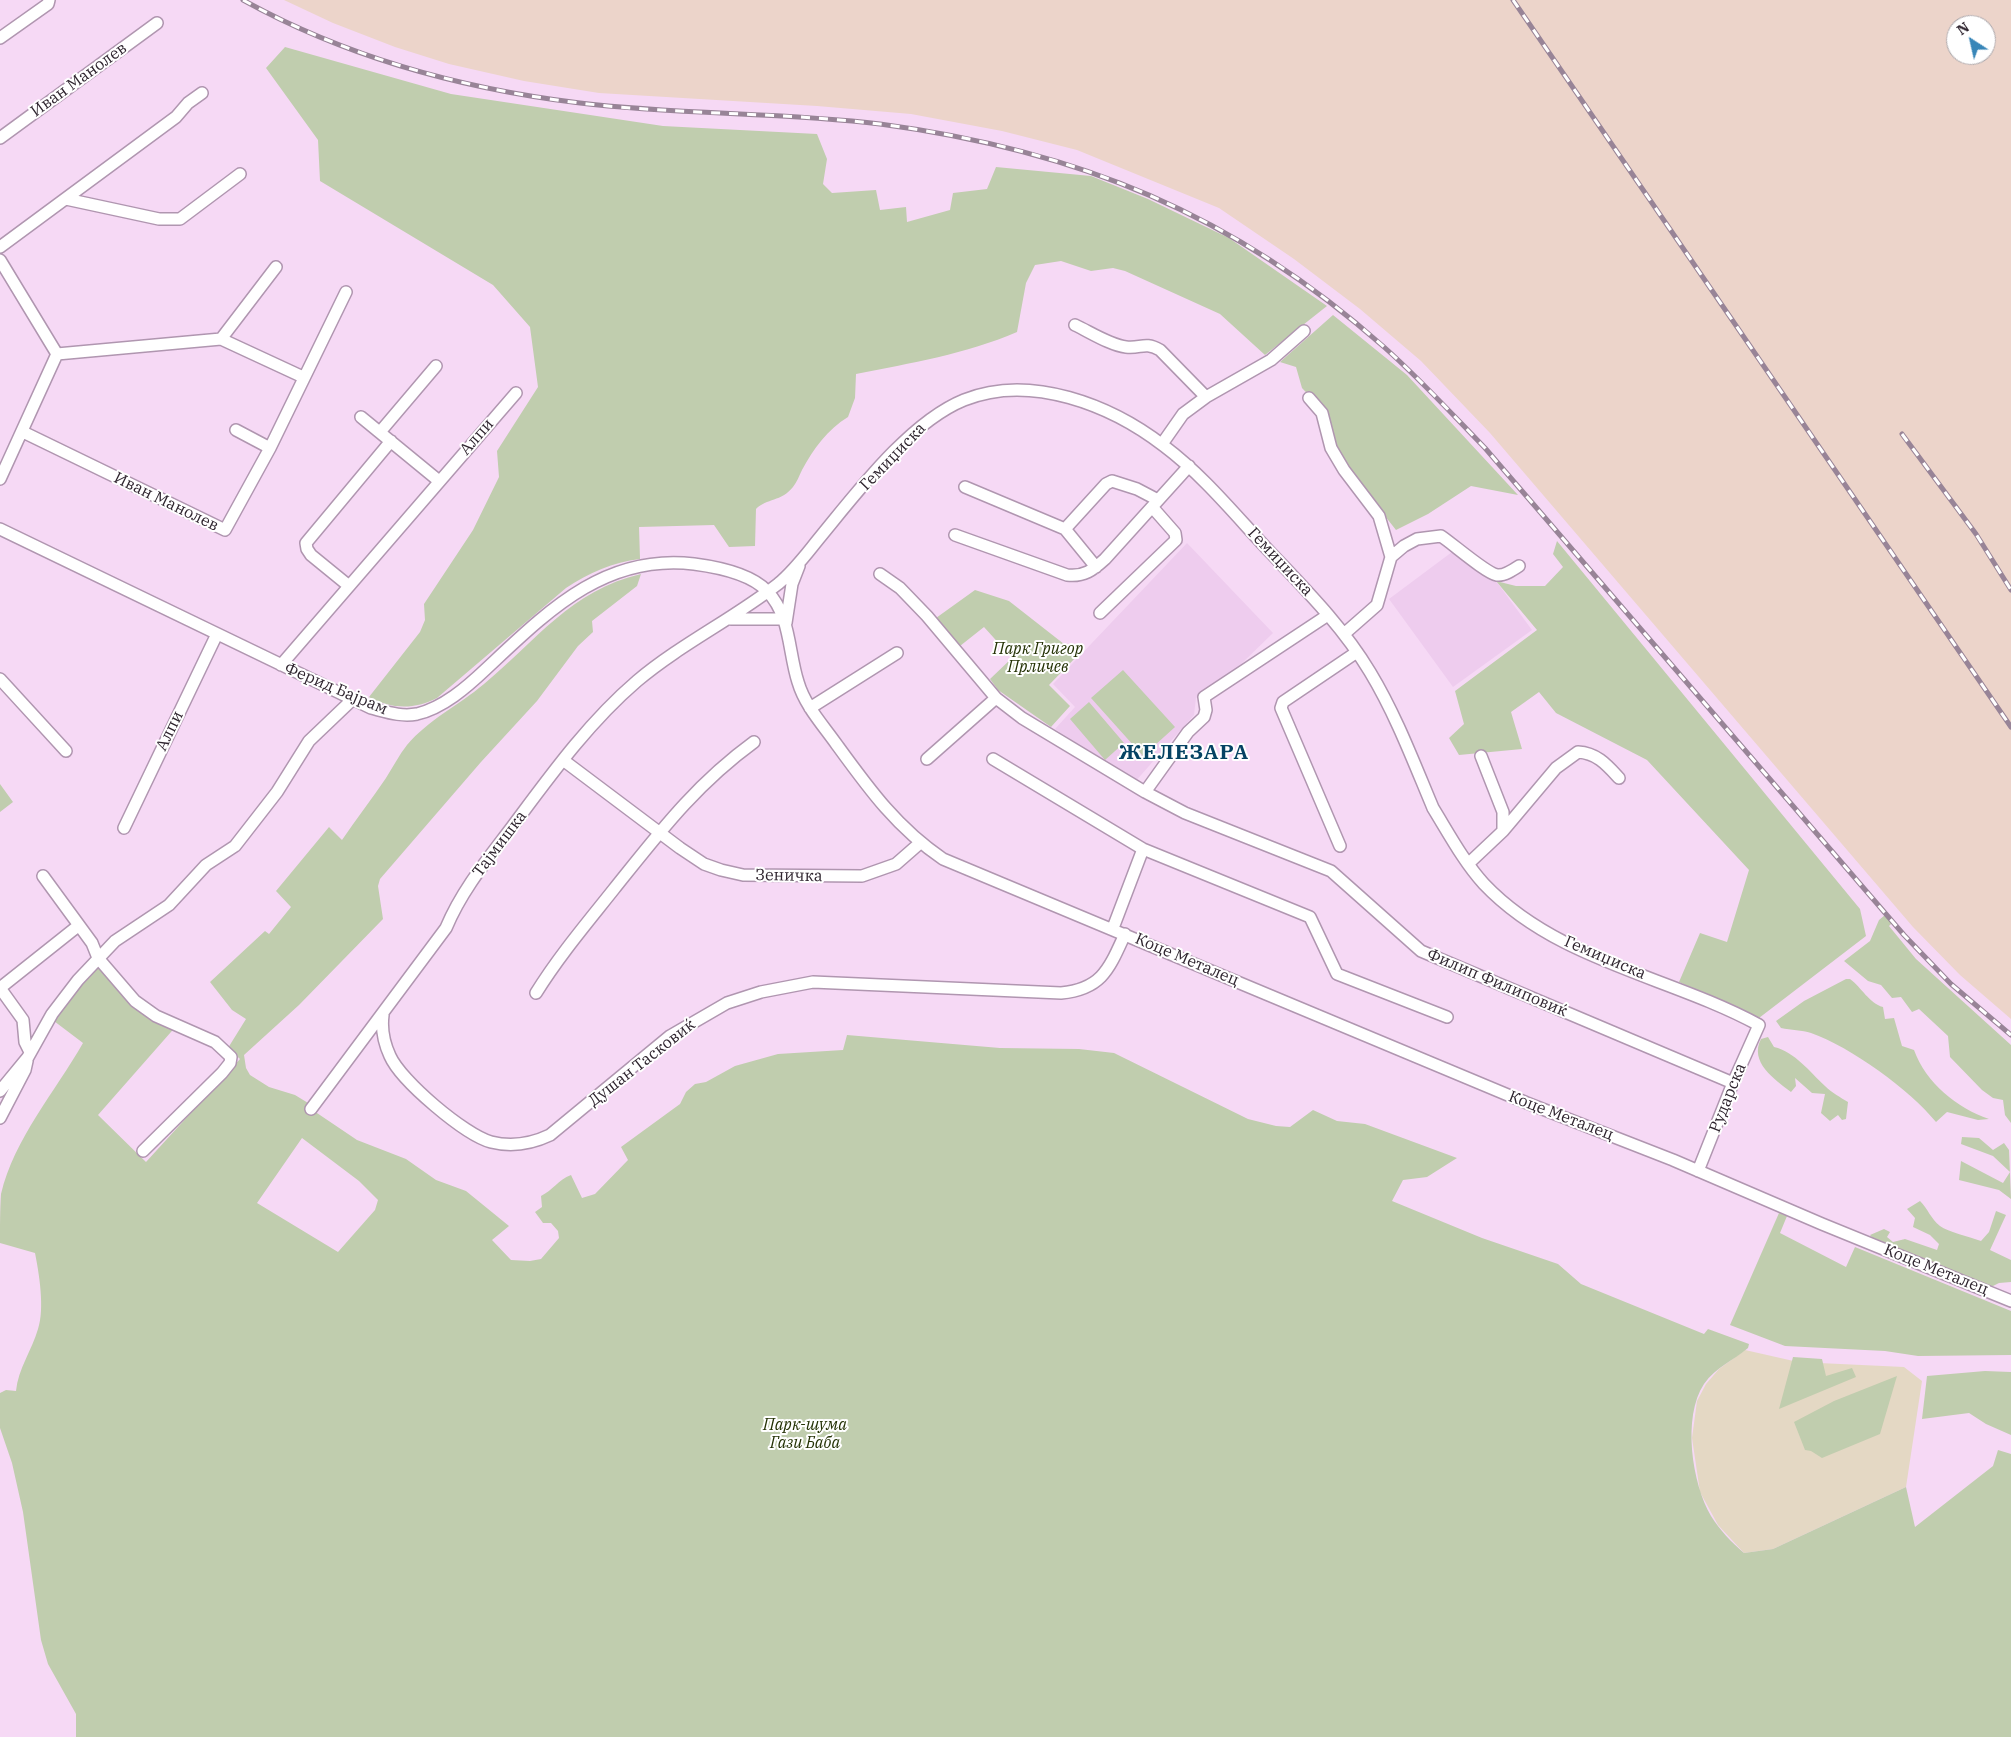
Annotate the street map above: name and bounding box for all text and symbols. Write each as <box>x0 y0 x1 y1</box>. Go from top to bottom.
north arrow <box>1946 15 1996 65</box>
text: N <box>1953 18 1973 39</box>
street label: Иван Манолев <box>27 39 131 121</box>
street label: Алпи <box>456 415 498 459</box>
street label: Гемиџиска <box>856 419 930 495</box>
street label: Иван Манолев <box>111 468 221 536</box>
street label: Гемиџиска <box>1243 524 1317 600</box>
park label: Парк Григор Прличев <box>993 639 1083 677</box>
street label: Ферид Бајрам <box>282 659 390 719</box>
street label: Алпи <box>152 708 188 754</box>
district label: ЖЕЛЕЗАРА <box>1118 740 1250 766</box>
street label: Тајмишка <box>469 807 531 881</box>
street label: Зеничка <box>755 866 823 886</box>
street label: Коце Металец <box>1132 929 1242 991</box>
street label: Гемиџиска <box>1561 932 1649 984</box>
street label: Филип Филиповиќ <box>1424 945 1570 1021</box>
street label: Душан Тасковиќ <box>585 1015 699 1111</box>
street label: Рударска <box>1705 1061 1751 1135</box>
street label: Коце Металец <box>1506 1087 1616 1145</box>
street label: Коце Металец <box>1881 1240 1991 1300</box>
park label: Парк-шума Гази Баба <box>763 1415 847 1453</box>

